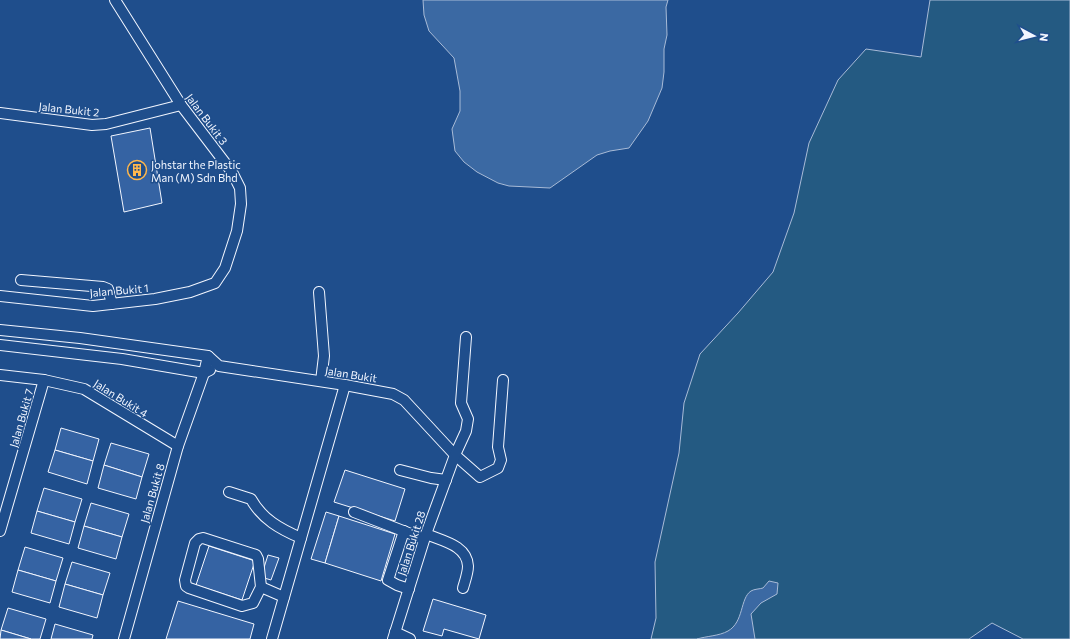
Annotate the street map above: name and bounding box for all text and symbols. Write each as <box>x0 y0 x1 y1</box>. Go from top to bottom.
north arrow <box>1014 16 1054 56</box>
text: N <box>1037 32 1051 42</box>
street label: Jalan Bukit 3 <box>183 91 230 148</box>
street label: Jalan Bukit 2 <box>38 99 100 120</box>
place label: Johstar the Plastic Man (M) Sdn Bhd <box>151 158 241 184</box>
building icon: Johstar the Plastic Man (M) Sdn Bhd <box>126 159 148 181</box>
street label: Jalan Bukit 1 <box>89 281 149 300</box>
street label: Jalan Bukit <box>324 363 378 386</box>
street label: Jalan Bukit 4 <box>91 376 151 421</box>
street label: Jalan Bukit 7 <box>6 387 37 449</box>
street label: Jalan Bukit 8 <box>137 461 168 525</box>
street label: Jalan Bukit 28 <box>394 509 429 577</box>

